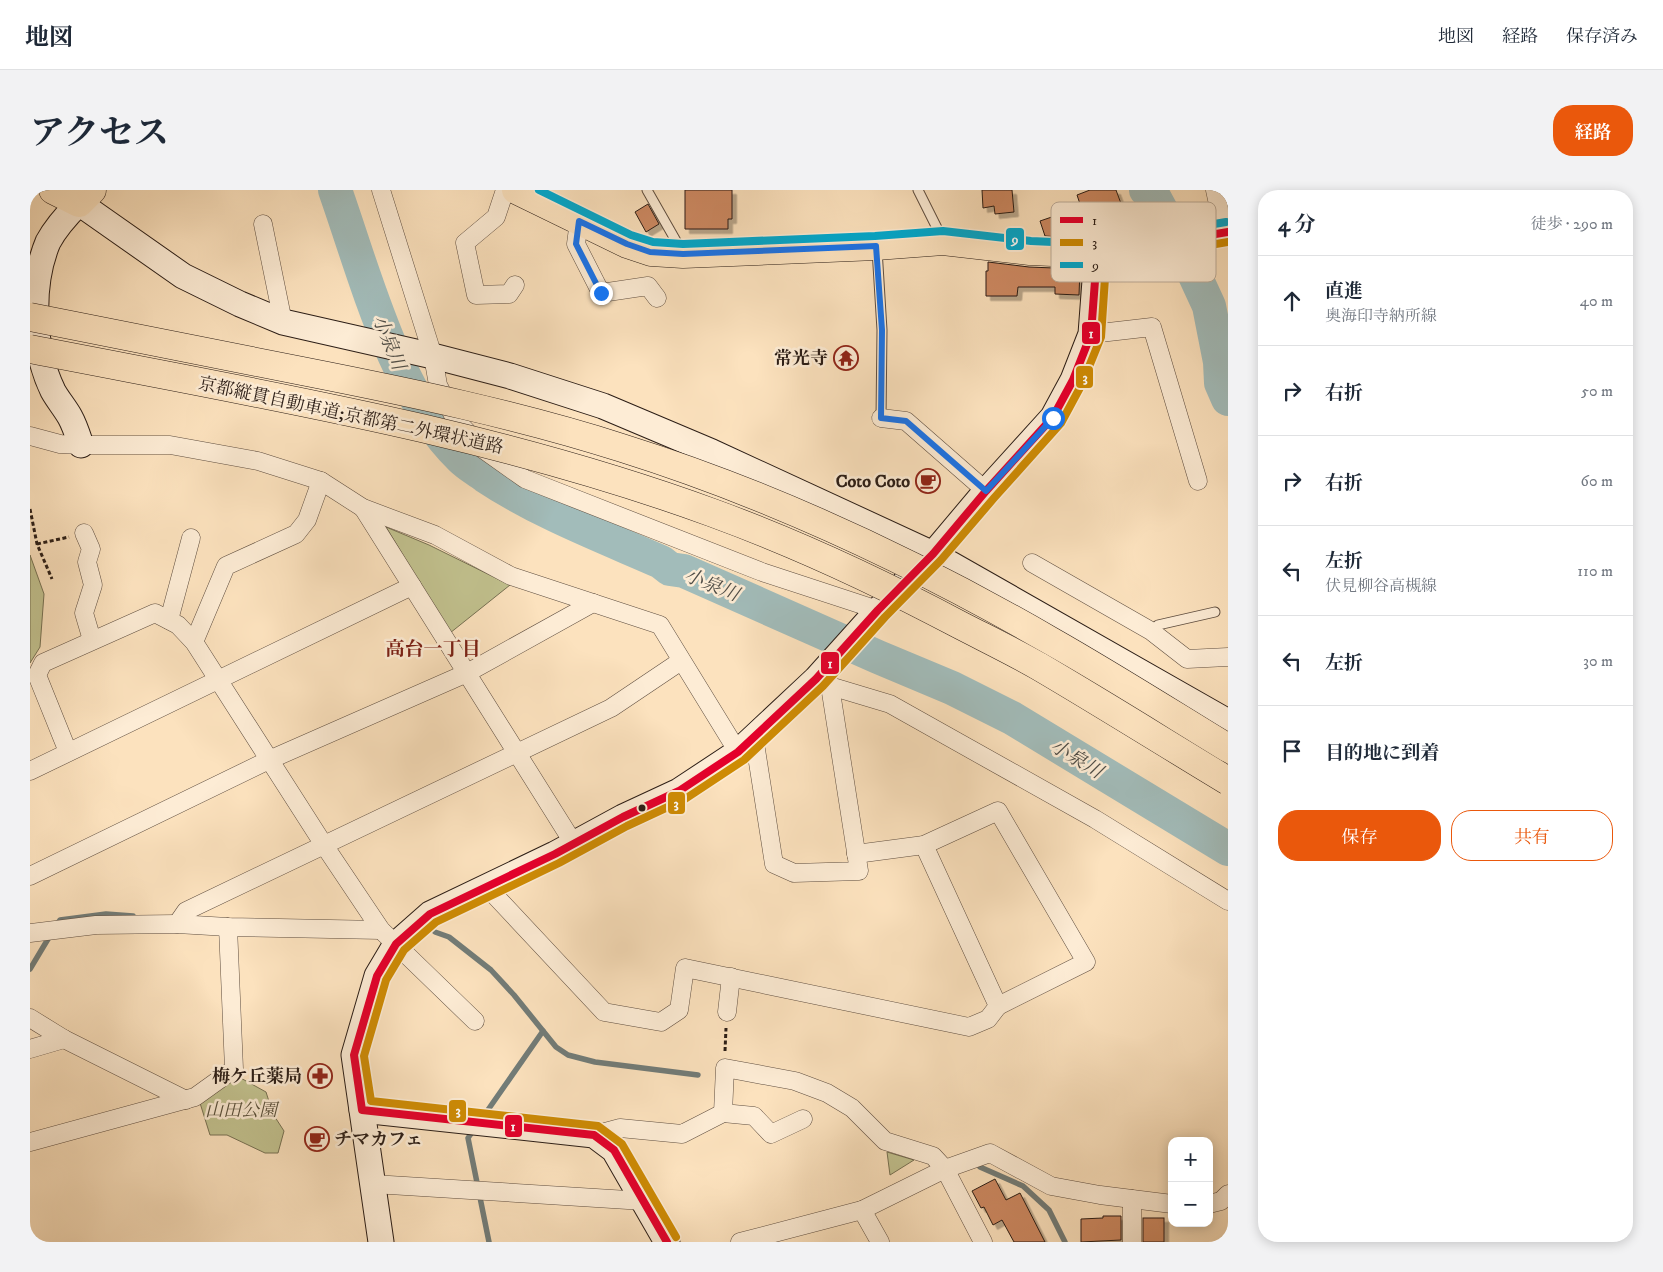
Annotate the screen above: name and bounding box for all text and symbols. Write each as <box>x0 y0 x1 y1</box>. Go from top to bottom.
text: 地図 <box>25 23 73 53</box>
text: 地図 <box>1438 26 1474 48</box>
text: 経路 <box>1502 26 1538 48</box>
text: 保存済み <box>1566 26 1638 48</box>
button: 経路 <box>1553 105 1633 156</box>
text: アクセス <box>30 112 169 156</box>
legend <box>1051 202 1216 282</box>
text: 1 <box>1092 212 1097 230</box>
text: 4 分 <box>1278 212 1316 238</box>
text: 徒歩 · 290 m <box>1530 214 1613 234</box>
line badge: 9 <box>1005 227 1025 251</box>
text: 9 <box>1011 231 1019 249</box>
text: 3 <box>1092 234 1097 252</box>
text: 9 <box>1091 257 1099 275</box>
text: 直進 <box>1325 280 1363 303</box>
route end <box>590 282 613 305</box>
icon: ahead <box>1278 287 1306 315</box>
text: 40 m <box>1580 291 1613 311</box>
text: 奥海印寺納所線 <box>1325 306 1437 326</box>
water label: 小泉川 <box>367 312 411 375</box>
line badge: 1 <box>1081 321 1101 345</box>
text: 1 <box>1088 325 1094 343</box>
temple icon: 常光寺 <box>833 345 859 371</box>
place label: 常光寺 <box>774 348 828 370</box>
line badge: 3 <box>1075 365 1094 389</box>
text: 3 <box>1082 369 1088 387</box>
street label: 京都縦貫自動車道;京都第二外環状道路 <box>196 373 505 459</box>
icon: right <box>1278 377 1306 405</box>
text: 50 m <box>1581 381 1613 401</box>
text: 右折 <box>1325 382 1363 405</box>
route start <box>1042 407 1065 430</box>
icon: right <box>1278 467 1306 495</box>
cafe icon: Coto Coto <box>915 468 941 494</box>
place label: Coto Coto <box>836 471 910 493</box>
text: 60 m <box>1581 471 1613 491</box>
text: 右折 <box>1325 472 1363 495</box>
text: 左折 <box>1325 550 1363 573</box>
icon: left <box>1278 557 1306 585</box>
text: 110 m <box>1577 561 1613 581</box>
water label: 小泉川 <box>681 564 744 607</box>
text: 伏見柳谷高槻線 <box>1325 576 1437 596</box>
district label: 高台一丁目 <box>385 638 481 661</box>
icon: left <box>1278 647 1306 675</box>
line badge: 1 <box>820 651 840 675</box>
text: 30 m <box>1583 651 1613 671</box>
text: 左折 <box>1325 652 1363 675</box>
text: 1 <box>827 655 833 673</box>
water label: 小泉川 <box>1046 735 1108 785</box>
icon: arrive <box>1278 737 1306 765</box>
text: 目的地に到着 <box>1325 742 1439 765</box>
line badge: 3 <box>667 791 686 815</box>
text: 3 <box>673 795 679 813</box>
unlabelled marker <box>637 803 647 813</box>
button: 保存 <box>1278 810 1441 861</box>
button: 共有 <box>1451 810 1613 861</box>
pharmacy icon: 梅ケ丘薬局 <box>307 1063 333 1089</box>
place label: 梅ケ丘薬局 <box>212 1066 302 1088</box>
line badge: 3 <box>448 1099 467 1123</box>
park label: 山田公園 <box>205 1100 280 1122</box>
text: 3 <box>455 1102 461 1120</box>
line badge: 1 <box>504 1114 523 1138</box>
text: 1 <box>510 1118 516 1136</box>
cafe icon: チマカフェ <box>304 1126 330 1152</box>
place label: チマカフェ <box>334 1129 423 1151</box>
map controls <box>1168 1137 1213 1227</box>
button: + <box>1168 1137 1213 1182</box>
button: − <box>1168 1182 1213 1227</box>

